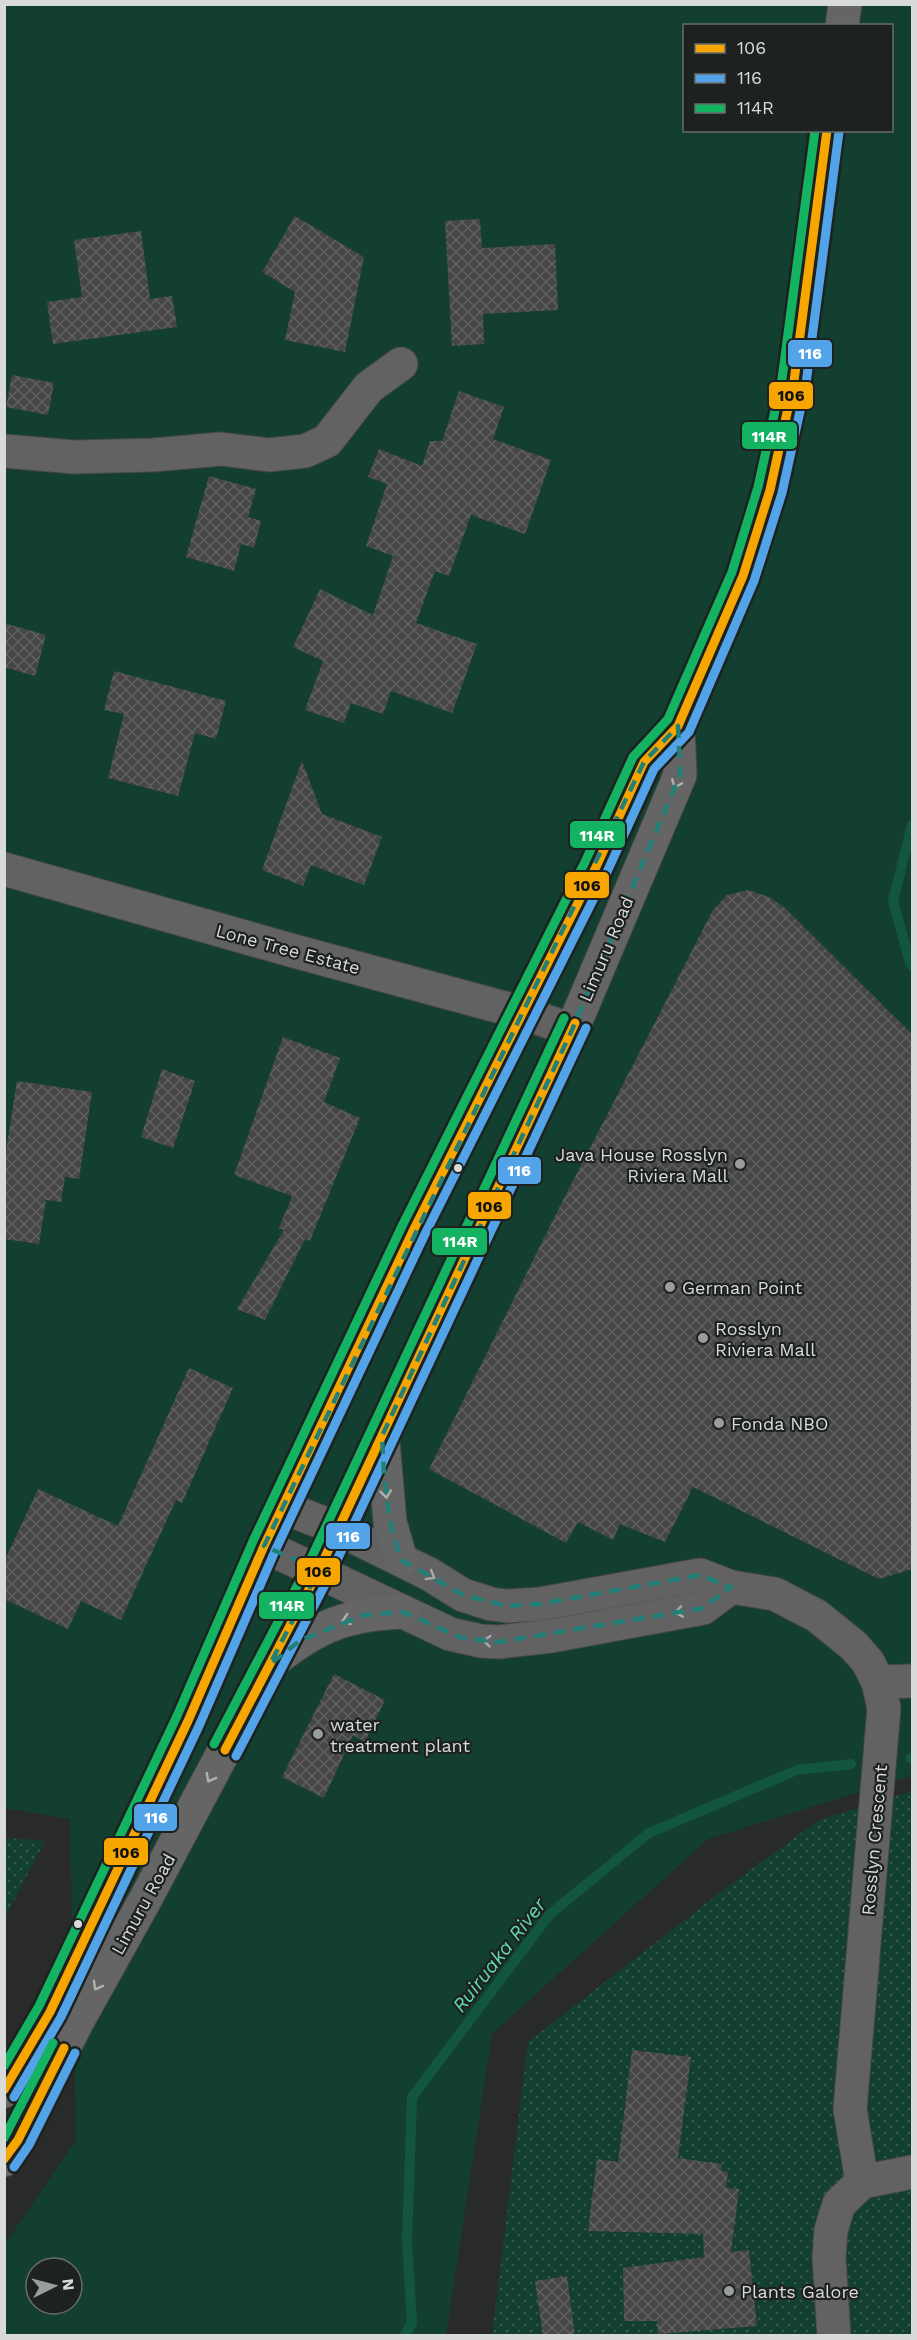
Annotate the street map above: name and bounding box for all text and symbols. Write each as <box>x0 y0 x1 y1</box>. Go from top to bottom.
legend <box>683 24 893 132</box>
text: 106 <box>737 37 766 58</box>
text: 116 <box>737 67 762 88</box>
text: 114R <box>737 97 774 118</box>
line badge: 116 <box>787 339 833 368</box>
text: 116 <box>798 344 822 363</box>
line badge: 106 <box>768 381 814 410</box>
text: 106 <box>777 386 805 405</box>
line badge: 114R <box>741 421 798 450</box>
text: 114R <box>751 427 787 446</box>
one-way arrow <box>671 778 683 789</box>
line badge: 114R <box>569 820 626 849</box>
text: 114R <box>579 826 615 845</box>
line badge: 106 <box>564 871 610 899</box>
text: 106 <box>573 876 601 895</box>
street label: Limuru Road <box>574 893 638 1005</box>
street label: Lone Tree Estate <box>214 920 362 978</box>
place label: Java House Rosslyn Riviera Mall <box>555 1144 728 1186</box>
line badge: 116 <box>497 1156 542 1185</box>
marker: Java House Rosslyn Riviera Mall <box>733 1157 747 1171</box>
text: 116 <box>507 1161 531 1180</box>
unlabelled marker <box>452 1162 464 1174</box>
line badge: 106 <box>467 1191 512 1220</box>
text: 106 <box>475 1197 503 1216</box>
line badge: 114R <box>431 1227 488 1256</box>
text: 114R <box>442 1232 478 1251</box>
place label: German Point <box>682 1277 803 1298</box>
marker: German Point <box>663 1280 677 1294</box>
place label: Rosslyn Riviera Mall <box>715 1318 816 1360</box>
marker: Rosslyn Riviera Mall <box>696 1331 710 1345</box>
place label: Fonda NBO <box>731 1413 829 1434</box>
marker: Fonda NBO <box>712 1416 726 1430</box>
one-way arrow <box>380 1490 392 1499</box>
line badge: 116 <box>325 1522 371 1550</box>
text: 116 <box>336 1527 360 1546</box>
line badge: 106 <box>296 1557 341 1586</box>
text: 106 <box>304 1562 332 1581</box>
one-way arrow <box>425 1568 435 1580</box>
line badge: 114R <box>258 1591 315 1620</box>
text: 114R <box>269 1596 305 1615</box>
one-way arrow <box>675 1605 685 1618</box>
one-way arrow <box>341 1613 352 1625</box>
one-way arrow <box>483 1635 492 1648</box>
place label: water treatment plant <box>330 1714 471 1756</box>
marker: water treatment plant <box>311 1727 325 1741</box>
street label: Rosslyn Crescent <box>857 1763 891 1916</box>
one-way arrow <box>206 1771 217 1782</box>
line badge: 116 <box>133 1803 178 1832</box>
text: 116 <box>144 1808 168 1827</box>
line badge: 106 <box>103 1837 149 1866</box>
text: 106 <box>112 1843 140 1862</box>
street label: Limuru Road <box>107 1850 179 1958</box>
water label: Ruiruaka River <box>447 1892 552 2017</box>
unlabelled marker <box>72 1918 84 1930</box>
one-way arrow <box>93 1980 104 1990</box>
north arrow <box>24 2256 84 2316</box>
text: N <box>58 2278 78 2291</box>
place label: Plants Galore <box>741 2281 859 2302</box>
marker: Plants Galore <box>722 2284 736 2298</box>

